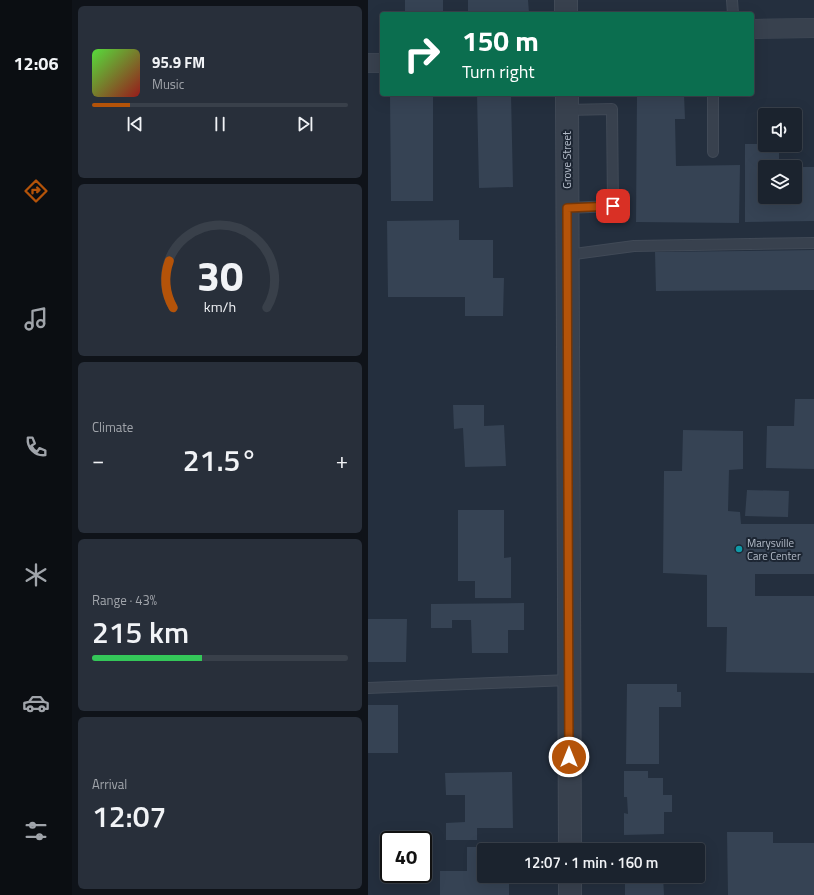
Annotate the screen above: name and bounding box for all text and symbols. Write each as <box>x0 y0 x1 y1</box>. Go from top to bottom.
text: 150 m <box>462 19 539 62</box>
icon: right <box>396 28 448 80</box>
text: 12:06 <box>14 50 58 77</box>
text: 95.9 FM <box>152 51 205 74</box>
text: Turn right <box>462 58 535 85</box>
text: Music <box>152 74 184 94</box>
map controls <box>758 108 802 204</box>
button: sound <box>758 108 802 152</box>
icon: previous <box>124 113 146 135</box>
icon: pause <box>209 113 231 135</box>
icon: next <box>294 113 316 135</box>
street label: Grove Street <box>559 131 575 189</box>
button: layers <box>758 160 802 204</box>
icon: directions <box>22 177 50 205</box>
pin <box>596 189 630 223</box>
icon: arrive <box>602 195 624 217</box>
text: 30 <box>197 243 243 306</box>
text: km/h <box>204 295 236 317</box>
icon: music <box>22 305 50 333</box>
text: Climate <box>92 417 133 437</box>
icon: phone <box>22 433 50 461</box>
text: 21.5° <box>183 437 257 483</box>
text: − <box>92 443 104 477</box>
text: + <box>336 443 348 477</box>
place label: Marysville Care Center <box>747 535 801 564</box>
marker: Marysville Care Center <box>734 544 744 554</box>
icon: climate <box>22 561 50 589</box>
text: Range · 43% <box>92 590 157 610</box>
text: 215 km <box>92 609 189 655</box>
icon: car <box>22 689 50 717</box>
position arrow <box>548 736 590 778</box>
text: Arrival <box>92 774 127 794</box>
text: 12:07 <box>92 793 166 839</box>
icon: filters <box>22 817 50 845</box>
speed limit sign: 40 <box>380 831 432 883</box>
text: 12:07 · 1 min · 160 m <box>524 851 658 874</box>

